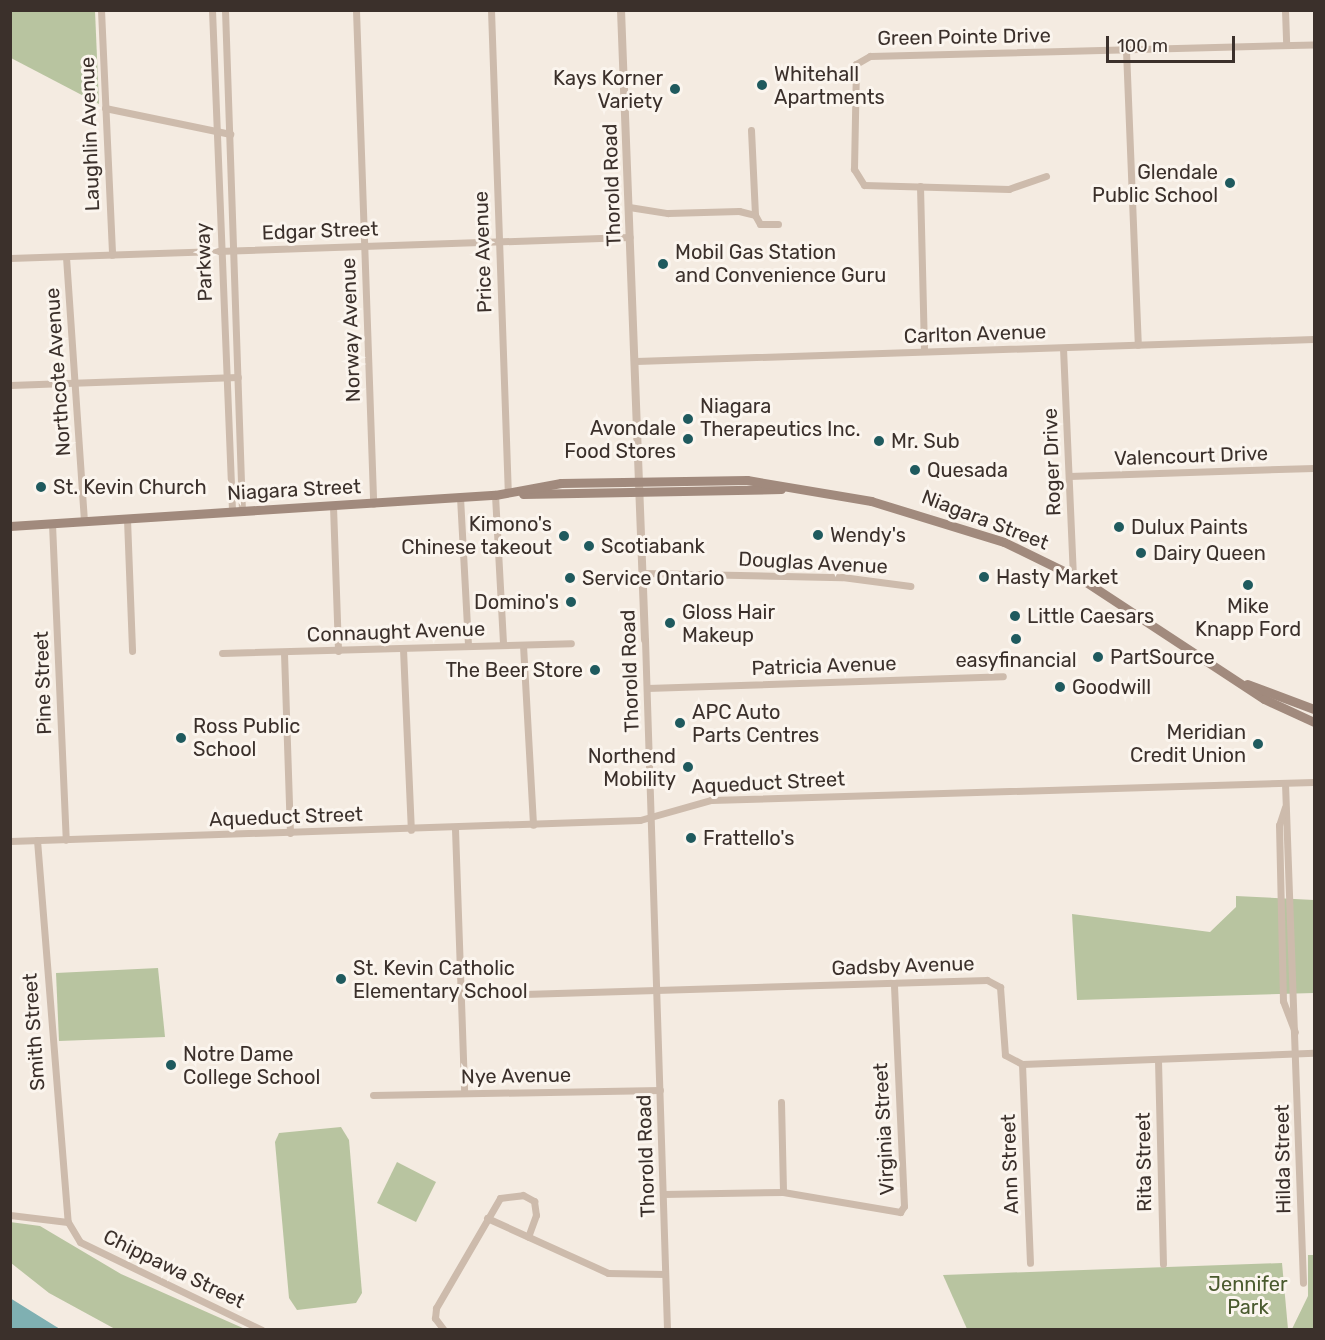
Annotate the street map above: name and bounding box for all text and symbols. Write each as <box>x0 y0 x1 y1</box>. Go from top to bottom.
street label: Green Pointe Drive <box>877 23 1051 51</box>
scale bar <box>1109 24 1238 62</box>
text: 100 m <box>1117 35 1168 57</box>
street label: Laughlin Avenue <box>75 56 105 212</box>
place label: Whitehall Apartments <box>774 62 885 109</box>
place label: Kays Korner Variety <box>553 66 663 113</box>
marker: Whitehall Apartments <box>755 78 769 92</box>
marker: Kays Korner Variety <box>668 82 682 96</box>
street label: Thorold Road <box>598 123 626 247</box>
place label: Glendale Public School <box>1092 160 1218 207</box>
marker: Glendale Public School <box>1223 176 1237 190</box>
street label: Price Avenue <box>469 190 497 314</box>
street label: Edgar Street <box>261 217 379 245</box>
street label: Parkway <box>191 222 217 302</box>
place label: Mobil Gas Station and Convenience Guru <box>675 240 886 287</box>
street label: Norway Avenue <box>336 257 366 403</box>
marker: Mobil Gas Station and Convenience Guru <box>656 257 670 271</box>
street label: Northcote Avenue <box>40 287 76 457</box>
street label: Carlton Avenue <box>903 320 1047 348</box>
place label: Niagara Therapeutics Inc. <box>700 395 861 442</box>
street label: Roger Drive <box>1038 408 1066 516</box>
marker: Niagara Therapeutics Inc. <box>681 412 695 426</box>
place label: Avondale Food Stores <box>564 416 676 463</box>
place label: Mr. Sub <box>891 429 960 453</box>
marker: Avondale Food Stores <box>681 432 695 446</box>
marker: Mr. Sub <box>872 434 886 448</box>
street label: Valencourt Drive <box>1114 441 1268 471</box>
place label: Quesada <box>927 458 1008 482</box>
marker: Quesada <box>908 463 922 477</box>
place label: St. Kevin Church <box>53 475 207 499</box>
street label: Niagara Street <box>226 475 362 505</box>
marker: St. Kevin Church <box>34 480 48 494</box>
street label: Niagara Street <box>918 485 1052 555</box>
place label: Kimono's Chinese takeout <box>401 512 552 559</box>
place label: Dulux Paints <box>1131 515 1248 539</box>
marker: Dulux Paints <box>1112 520 1126 534</box>
place label: Wendy's <box>830 523 906 547</box>
marker: Wendy's <box>811 528 825 542</box>
marker: Kimono's Chinese takeout <box>557 529 571 543</box>
place label: Scotiabank <box>601 534 705 558</box>
marker: Scotiabank <box>582 539 596 553</box>
place label: Dairy Queen <box>1153 541 1266 565</box>
marker: Dairy Queen <box>1134 546 1148 560</box>
street label: Douglas Avenue <box>737 547 889 579</box>
place label: Hasty Market <box>996 565 1119 589</box>
place label: Service Ontario <box>582 566 725 590</box>
marker: Hasty Market <box>977 570 991 584</box>
marker: Service Ontario <box>563 571 577 585</box>
marker: Mike Knapp Ford <box>1241 578 1255 592</box>
place label: Domino's <box>474 590 559 614</box>
place label: Mike Knapp Ford <box>1195 594 1301 641</box>
marker: Domino's <box>564 595 578 609</box>
place label: Gloss Hair Makeup <box>682 600 775 647</box>
place label: Little Caesars <box>1027 604 1154 628</box>
street label: Thorold Road <box>616 609 644 733</box>
marker: Little Caesars <box>1008 609 1022 623</box>
marker: Gloss Hair Makeup <box>663 616 677 630</box>
street label: Connaught Avenue <box>306 617 486 647</box>
street label: Pine Street <box>29 631 57 735</box>
marker: easyfinancial <box>1009 632 1023 646</box>
place label: PartSource <box>1110 645 1215 669</box>
place label: easyfinancial <box>955 648 1077 672</box>
marker: PartSource <box>1091 650 1105 664</box>
street label: Patricia Avenue <box>751 651 897 681</box>
place label: The Beer Store <box>445 658 583 682</box>
marker: The Beer Store <box>588 663 602 677</box>
place label: Goodwill <box>1072 675 1151 699</box>
marker: Goodwill <box>1053 680 1067 694</box>
place label: APC Auto Parts Centres <box>692 700 819 747</box>
place label: Ross Public School <box>193 714 300 761</box>
marker: APC Auto Parts Centres <box>673 716 687 730</box>
place label: Meridian Credit Union <box>1130 720 1246 767</box>
marker: Ross Public School <box>174 731 188 745</box>
marker: Meridian Credit Union <box>1251 737 1265 751</box>
place label: Northend Mobility <box>588 744 676 791</box>
marker: Northend Mobility <box>681 760 695 774</box>
street label: Aqueduct Street <box>690 767 846 799</box>
street label: Aqueduct Street <box>209 802 363 832</box>
place label: Frattello's <box>703 826 794 850</box>
marker: Frattello's <box>684 831 698 845</box>
street label: Gadsby Avenue <box>830 951 976 981</box>
place label: St. Kevin Catholic Elementary School <box>353 956 528 1003</box>
street label: Smith Street <box>18 972 50 1092</box>
marker: St. Kevin Catholic Elementary School <box>334 972 348 986</box>
place label: Notre Dame College School <box>183 1042 320 1089</box>
marker: Notre Dame College School <box>164 1058 178 1072</box>
street label: Virginia Street <box>869 1062 899 1196</box>
street label: Nye Avenue <box>460 1063 572 1089</box>
street label: Thorold Road <box>632 1094 660 1218</box>
street label: Hilda Street <box>1270 1104 1296 1214</box>
street label: Rita Street <box>1131 1112 1157 1212</box>
street label: Ann Street <box>996 1113 1024 1215</box>
street label: Chippawa Street <box>99 1224 249 1314</box>
park label: Jennifer Park <box>1208 1273 1288 1320</box>

